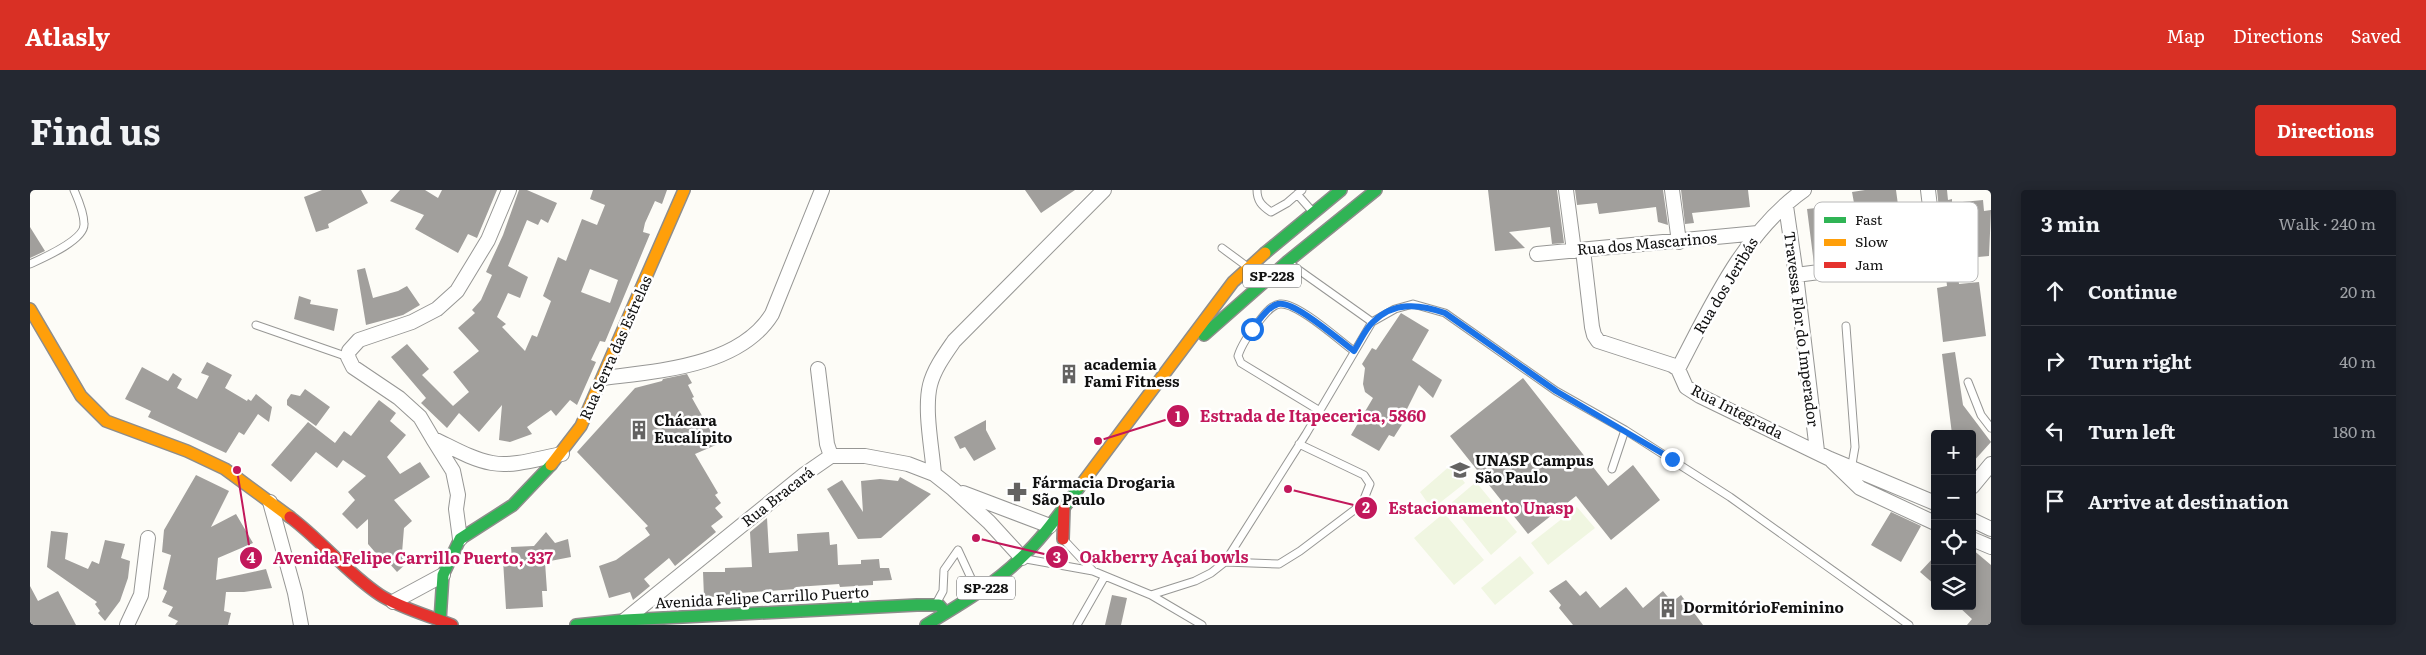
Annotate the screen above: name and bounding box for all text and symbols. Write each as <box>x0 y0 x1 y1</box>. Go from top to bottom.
text: Atlasly <box>25 18 110 53</box>
text: Map <box>2167 22 2205 49</box>
text: Directions <box>2233 22 2323 49</box>
text: Saved <box>2351 22 2401 49</box>
text: Find us <box>30 104 160 156</box>
button: Directions <box>2255 105 2396 156</box>
legend <box>1814 202 1978 282</box>
text: 3 min <box>2041 207 2100 238</box>
text: Fast <box>1855 209 1883 229</box>
text: Walk · 240 m <box>2278 211 2376 235</box>
street label: Rua dos Mascarinos <box>1576 225 1718 260</box>
street label: Travessa Flor do Imperador <box>1779 230 1826 428</box>
text: Slow <box>1855 231 1888 251</box>
street label: Rua dos Jeribás <box>1687 232 1763 338</box>
text: Jam <box>1855 254 1884 274</box>
road number: SP-228 <box>1243 264 1301 288</box>
street label: Rua Serra das Estrelas <box>572 271 657 423</box>
icon: ahead <box>2041 277 2069 305</box>
text: Continue <box>2088 277 2177 305</box>
text: 20 m <box>2340 279 2376 303</box>
route start <box>1241 318 1264 341</box>
icon: right <box>2041 347 2069 375</box>
text: Turn right <box>2088 347 2192 375</box>
text: 40 m <box>2339 349 2376 373</box>
place label: academia Fami Fitness <box>1084 352 1180 392</box>
building icon: academia Fami Fitness <box>1058 363 1080 385</box>
street label: Rua Integrada <box>1688 378 1789 444</box>
callout: Estrada de Itapecerica, 5860 <box>1165 401 1437 432</box>
text: Estrada de Itapecerica, 5860 <box>1200 403 1426 427</box>
text: 1 <box>1175 404 1181 427</box>
place label: Chácara Eucalípito <box>654 408 732 448</box>
icon: left <box>2041 417 2069 445</box>
text: Turn left <box>2088 417 2175 445</box>
building icon: Chácara Eucalípito <box>628 419 650 441</box>
text: 180 m <box>2333 419 2376 443</box>
map controls <box>1931 430 1976 610</box>
button: + <box>1931 430 1976 475</box>
place label: UNASP Campus São Paulo <box>1475 448 1594 488</box>
route end <box>1661 448 1684 471</box>
school or university icon: UNASP Campus São Paulo <box>1449 459 1471 481</box>
street label: Rua Bracará <box>736 460 819 531</box>
place label: Fármacia Drogaria São Paulo <box>1032 470 1176 510</box>
button: − <box>1931 475 1976 520</box>
pharmacy icon: Fármacia Drogaria São Paulo <box>1006 481 1028 503</box>
icon: arrive <box>2041 487 2069 515</box>
text: Arrive at destination <box>2088 487 2289 515</box>
callout: Estacionamento Unasp <box>1353 492 1584 523</box>
text: 2 <box>1362 495 1370 518</box>
text: Estacionamento Unasp <box>1388 495 1574 519</box>
button: locate <box>1931 520 1976 565</box>
callout: Oakberry Açaí bowls <box>1044 542 1259 573</box>
callout: Avenida Felipe Carrillo Puerto, 337 <box>238 543 563 574</box>
text: Oakberry Açaí bowls <box>1079 544 1249 568</box>
text: 4 <box>246 545 256 568</box>
text: Avenida Felipe Carrillo Puerto, 337 <box>273 545 553 569</box>
text: 3 <box>1053 545 1061 568</box>
button: layers <box>1931 565 1976 610</box>
road number: SP-228 <box>957 576 1015 599</box>
street label: Avenida Felipe Carrillo Puerto <box>654 579 870 614</box>
place label: DormitórioFeminino <box>1683 595 1844 618</box>
building icon: DormitórioFeminino <box>1657 597 1679 619</box>

